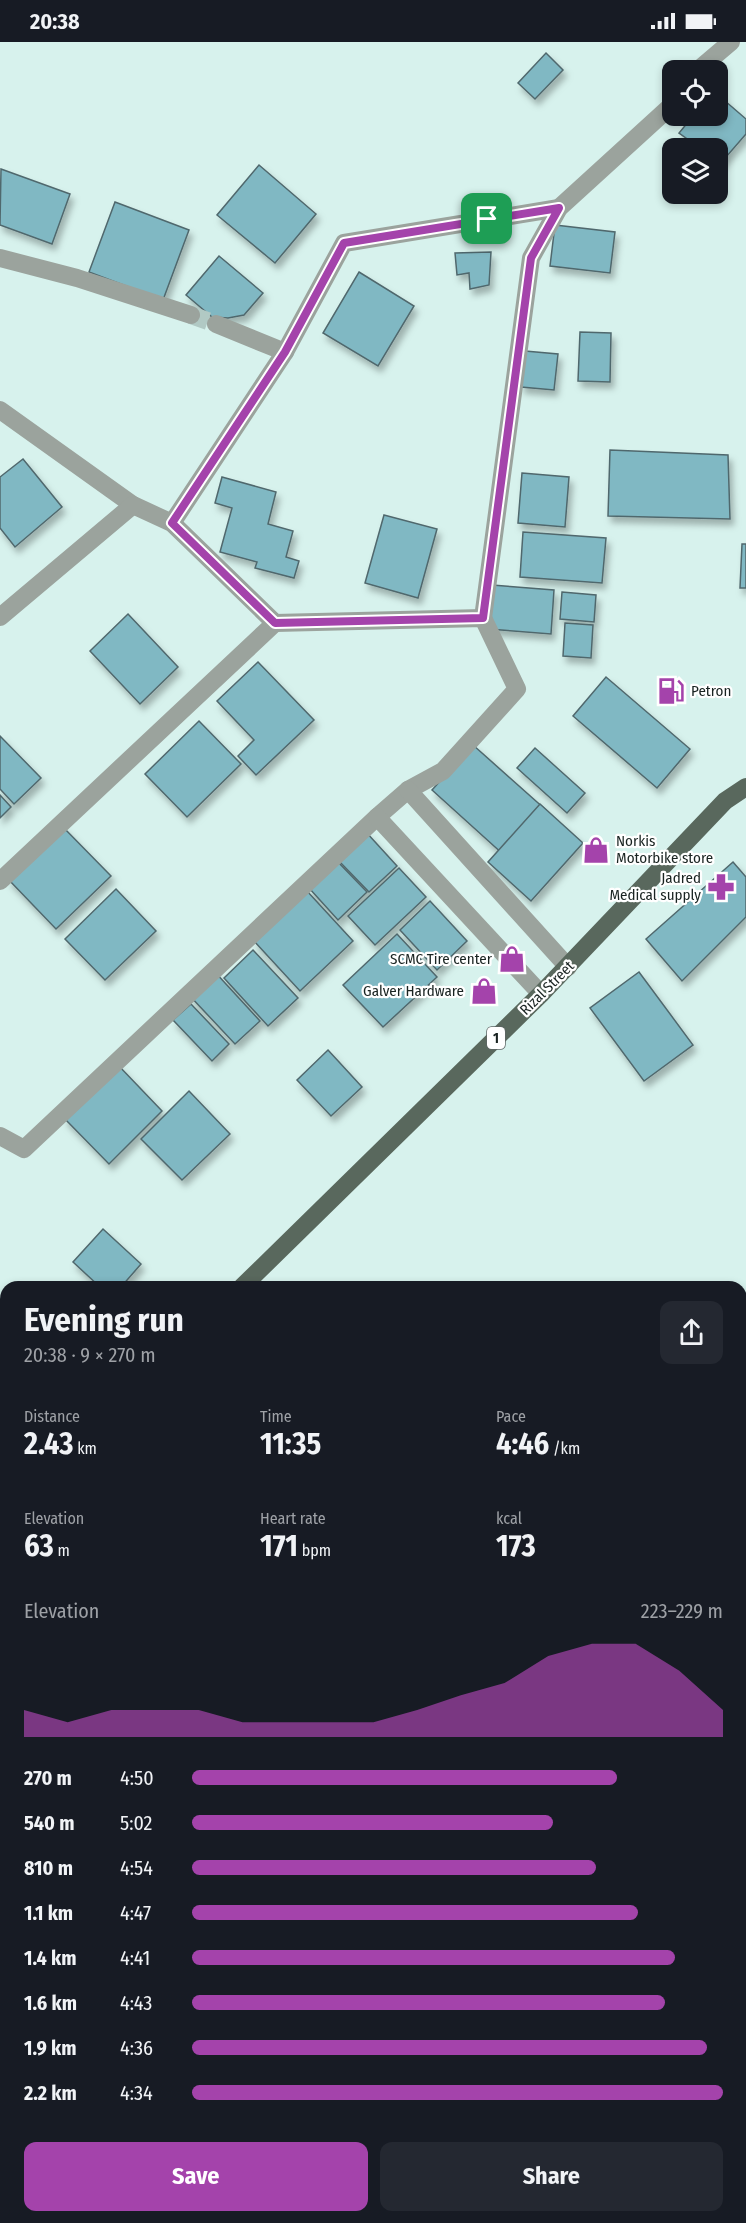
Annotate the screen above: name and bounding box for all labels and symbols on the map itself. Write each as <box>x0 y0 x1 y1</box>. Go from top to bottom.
pin <box>461 193 512 244</box>
fuel station icon: Petron <box>656 676 686 706</box>
place label: Petron <box>691 682 731 700</box>
place label: Norkis Motorbike store <box>616 832 713 867</box>
shop icon: Norkis Motorbike store <box>581 835 611 865</box>
place label: Jadred Medical supply <box>609 869 701 904</box>
pharmacy icon: Jadred Medical supply <box>706 872 736 902</box>
shop icon: SCMC Tire center <box>497 944 527 974</box>
place label: SCMC Tire center <box>390 950 493 968</box>
street label: Rizal Street <box>516 957 578 1019</box>
shop icon: Galver Hardware <box>469 976 499 1006</box>
place label: Galver Hardware <box>363 982 464 1000</box>
road number: 1 <box>487 1027 505 1049</box>

